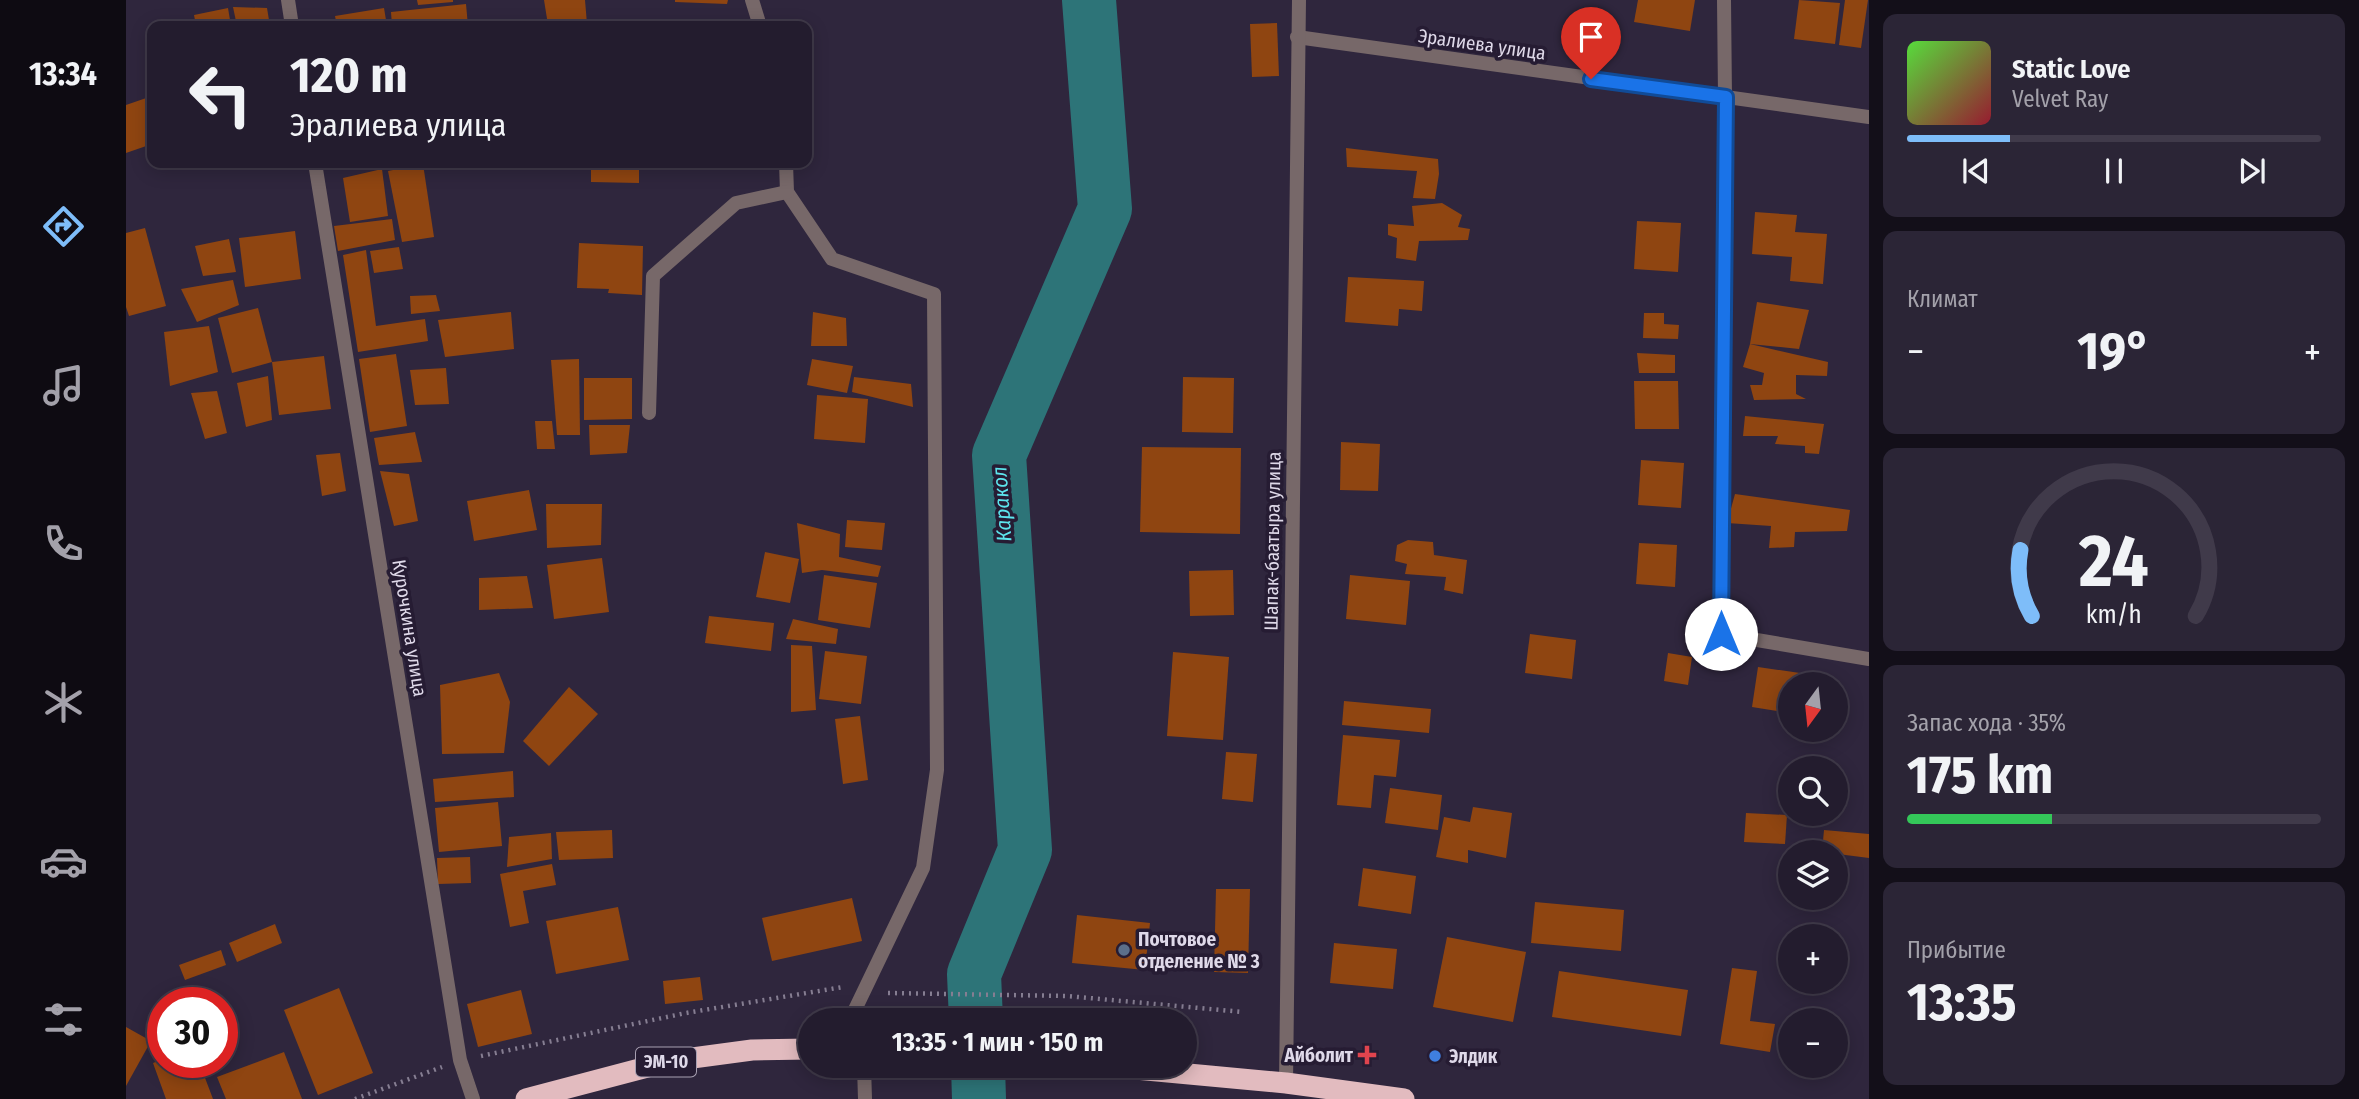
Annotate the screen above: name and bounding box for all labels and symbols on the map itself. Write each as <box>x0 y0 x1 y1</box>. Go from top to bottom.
pin <box>1561 7 1621 79</box>
street label: Эралиева улица <box>1417 24 1547 65</box>
street label: Шапак-баатыра улица <box>1259 451 1286 631</box>
water label: Каракол <box>986 465 1018 543</box>
street label: Курочкина улица <box>387 558 432 698</box>
position arrow <box>1684 597 1758 671</box>
north arrow <box>1778 672 1848 742</box>
place label: Почтовое отделение № 3 <box>1138 928 1260 973</box>
marker: Почтовое отделение № 3 <box>1116 942 1132 958</box>
speed limit sign: 30 <box>147 987 238 1078</box>
place label: Айболит <box>1283 1044 1354 1067</box>
place label: Элдик <box>1449 1045 1498 1068</box>
marker: Айболит <box>1359 1047 1375 1063</box>
road number: ЭМ-10 <box>636 1048 696 1077</box>
marker: Элдик <box>1427 1048 1443 1064</box>

